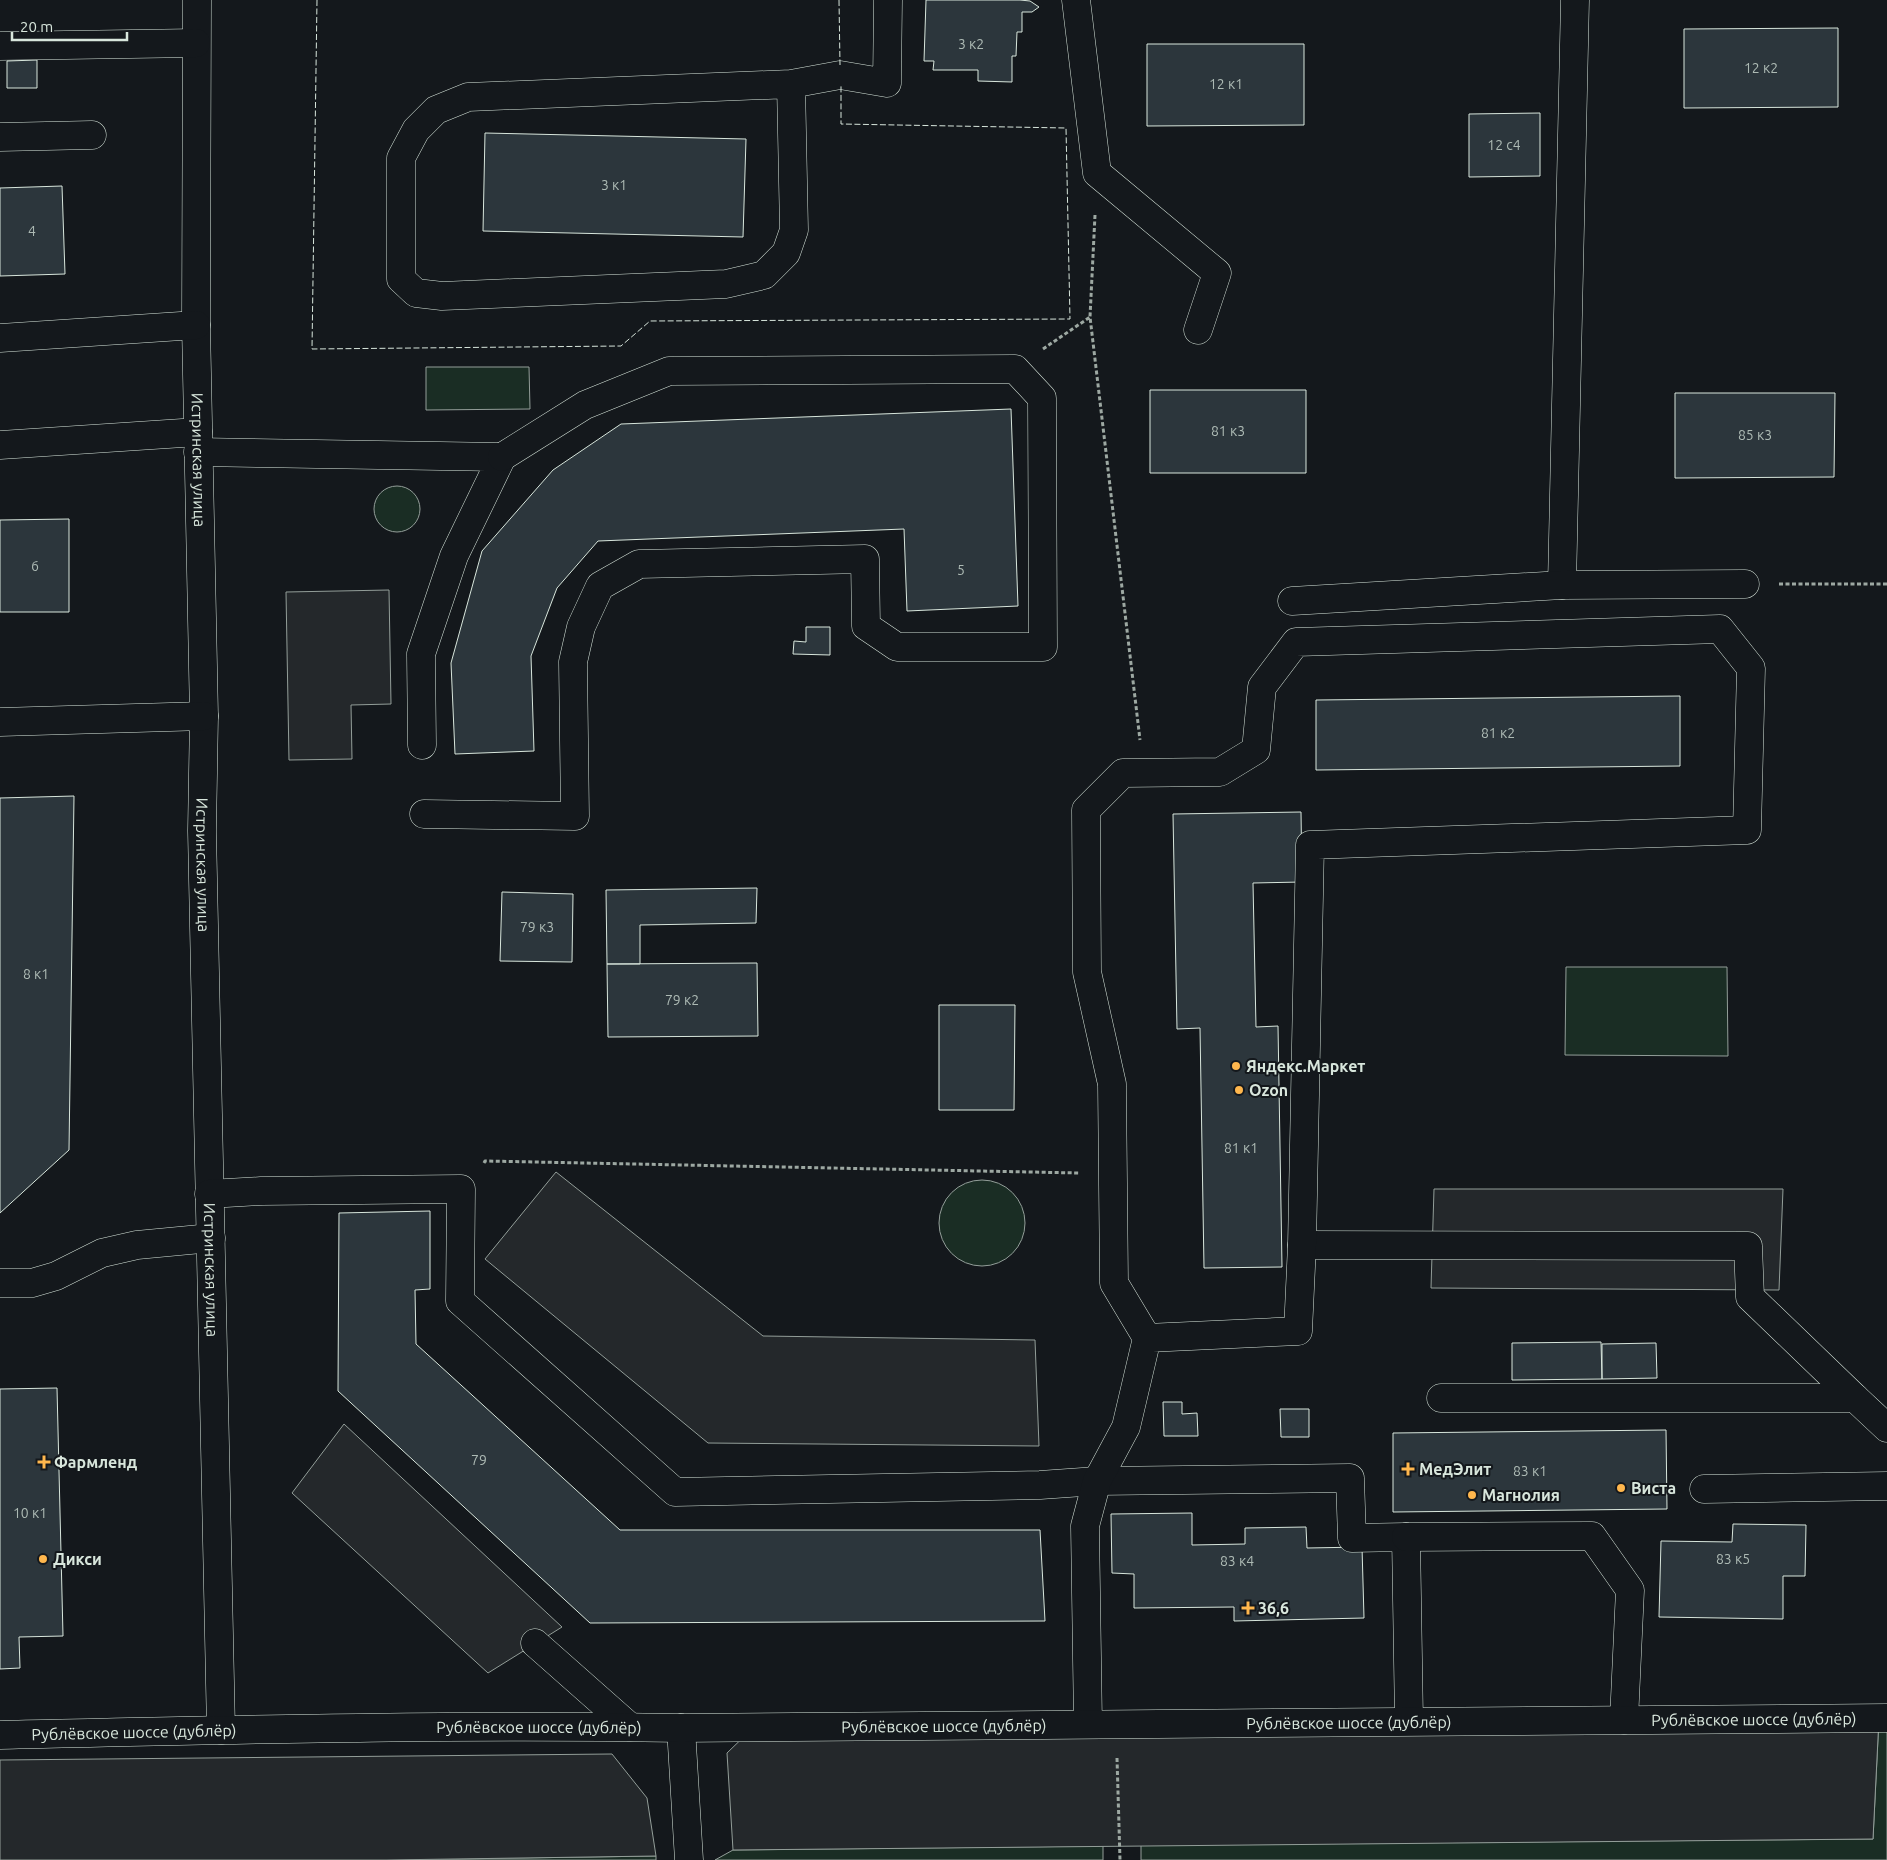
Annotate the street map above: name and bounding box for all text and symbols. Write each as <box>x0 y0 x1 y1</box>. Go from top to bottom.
scale bar <box>12 10 128 42</box>
text: 20 m <box>20 18 53 35</box>
house number: 3 к2 <box>958 36 984 52</box>
house number: 12 к2 <box>1744 60 1778 76</box>
house number: 12 к1 <box>1209 76 1243 92</box>
house number: 12 с4 <box>1487 137 1521 153</box>
house number: 3 к1 <box>601 177 627 193</box>
house number: 4 <box>28 223 36 239</box>
street label: Истринская улица <box>188 393 209 527</box>
house number: 81 к3 <box>1211 423 1245 439</box>
house number: 85 к3 <box>1738 427 1772 443</box>
house number: 6 <box>31 558 39 574</box>
house number: 5 <box>957 562 965 578</box>
house number: 81 к2 <box>1481 725 1515 741</box>
street label: Истринская улица <box>193 798 213 932</box>
house number: 79 к3 <box>520 919 554 935</box>
house number: 8 к1 <box>23 966 49 982</box>
house number: 79 к2 <box>665 992 699 1008</box>
place label: Яндекс.Маркет <box>1246 1057 1365 1075</box>
marker: Яндекс.Маркет <box>1230 1060 1242 1072</box>
place label: Ozon <box>1249 1081 1288 1099</box>
marker: Ozon <box>1233 1084 1245 1096</box>
house number: 81 к1 <box>1224 1140 1258 1156</box>
street label: Истринская улица <box>201 1202 222 1337</box>
house number: 79 <box>471 1452 487 1468</box>
place label: Фармленд <box>54 1453 138 1471</box>
marker: Фармленд <box>38 1456 50 1468</box>
place label: МедЭлит <box>1419 1460 1491 1478</box>
marker: МедЭлит <box>1401 1462 1415 1476</box>
house number: 83 к1 <box>1513 1463 1547 1479</box>
place label: Виста <box>1631 1479 1676 1497</box>
marker: Виста <box>1615 1482 1627 1494</box>
place label: Магнолия <box>1482 1486 1560 1504</box>
marker: Магнолия <box>1466 1489 1478 1501</box>
house number: 10 к1 <box>13 1505 47 1521</box>
place label: Дикси <box>53 1550 102 1568</box>
house number: 83 к5 <box>1716 1551 1750 1567</box>
marker: Дикси <box>37 1553 49 1565</box>
house number: 83 к4 <box>1220 1553 1254 1569</box>
place label: 36,6 <box>1258 1599 1289 1617</box>
marker: 36,6 <box>1242 1602 1254 1614</box>
street label: Рублёвское шоссе (дублёр) <box>1651 1709 1857 1729</box>
street label: Рублёвское шоссе (дублёр) <box>1246 1713 1452 1732</box>
street label: Рублёвское шоссе (дублёр) <box>841 1716 1047 1736</box>
street label: Рублёвское шоссе (дублёр) <box>436 1718 642 1737</box>
street label: Рублёвское шоссе (дублёр) <box>31 1721 237 1743</box>

